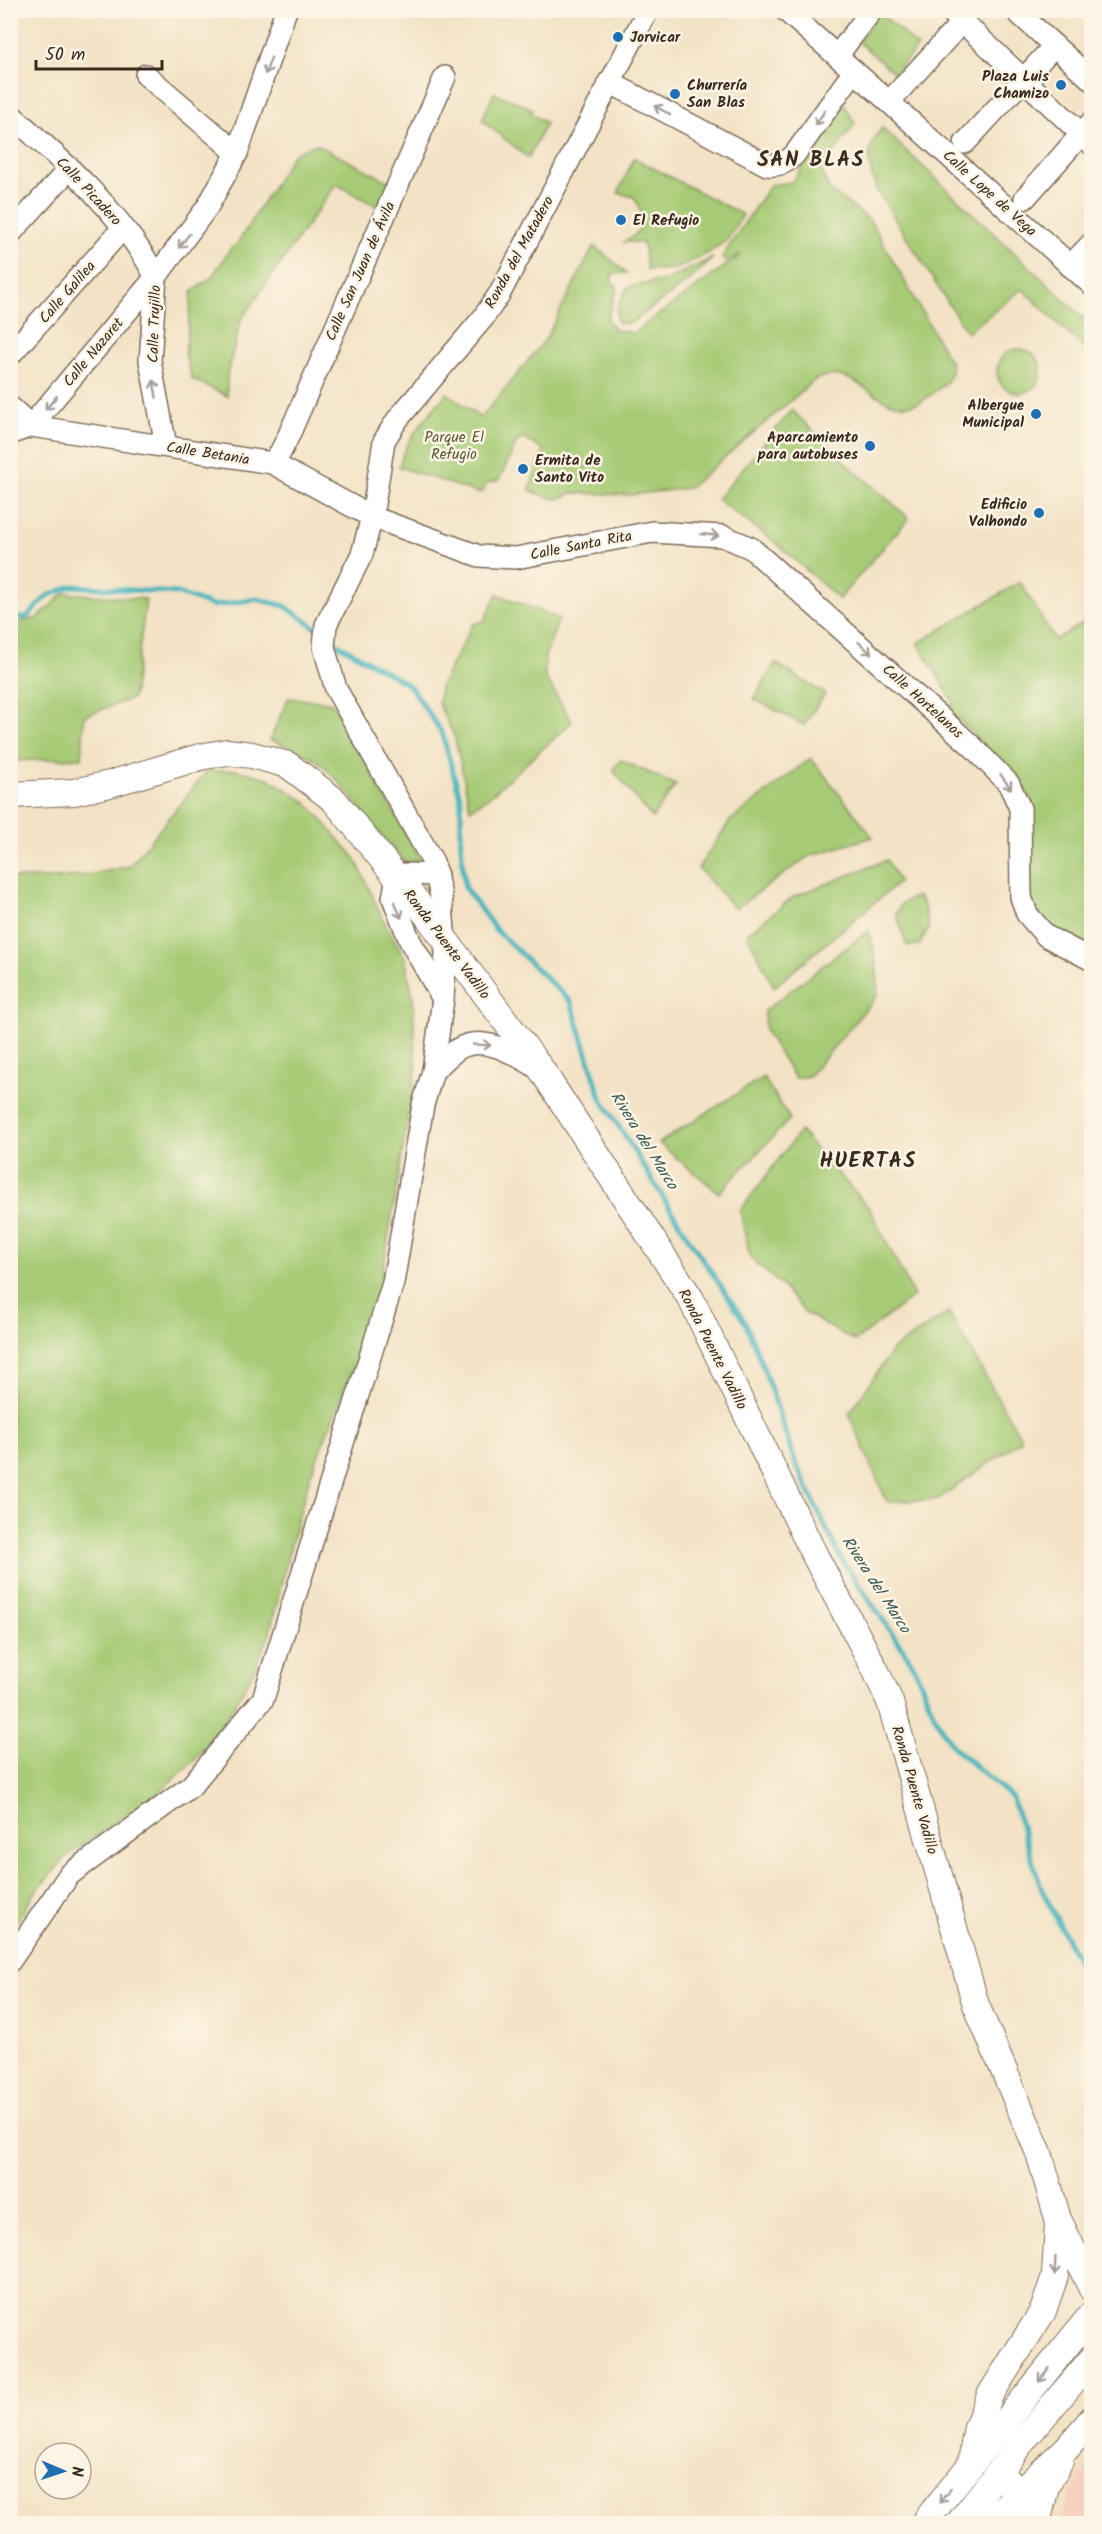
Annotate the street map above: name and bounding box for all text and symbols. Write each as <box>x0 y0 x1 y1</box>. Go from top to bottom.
place label: Jorvicar <box>630 26 681 50</box>
marker: Jorvicar <box>611 30 625 44</box>
scale bar <box>36 33 162 71</box>
text: 50 m <box>45 41 85 70</box>
one-way arrow <box>262 56 273 75</box>
place label: Plaza Luis Chamizo <box>982 65 1049 106</box>
place label: Churrería San Blas <box>687 74 748 115</box>
marker: Plaza Luis Chamizo <box>1054 78 1068 92</box>
marker: Churrería San Blas <box>668 87 682 101</box>
one-way arrow <box>653 103 671 115</box>
one-way arrow <box>814 109 826 126</box>
district label: SAN BLAS <box>757 144 865 177</box>
street label: Calle Lope de Vega <box>937 145 1042 243</box>
street label: Calle Picadero <box>50 151 127 232</box>
street label: Ronda del Matadero <box>479 192 561 313</box>
street label: Calle San Juan de Ávila <box>319 198 402 345</box>
place label: El Refugio <box>633 209 699 233</box>
marker: El Refugio <box>614 213 628 227</box>
one-way arrow <box>177 232 190 248</box>
street label: Calle Galilea <box>33 256 102 330</box>
street label: Calle Trujillo <box>142 285 168 363</box>
street label: Calle Nazaret <box>57 312 130 393</box>
one-way arrow <box>150 379 161 399</box>
place label: Albergue Municipal <box>962 394 1025 435</box>
one-way arrow <box>44 395 58 410</box>
marker: Albergue Municipal <box>1029 407 1043 421</box>
park label: Parque El Refugio <box>424 426 484 467</box>
place label: Aparcamiento para autobuses <box>757 426 858 467</box>
street label: Calle Betania <box>165 436 251 472</box>
marker: Aparcamiento para autobuses <box>863 439 877 453</box>
place label: Ermita de Santo Vito <box>535 449 604 490</box>
marker: Ermita de Santo Vito <box>516 462 530 476</box>
place label: Edificio Valhondo <box>969 493 1027 534</box>
marker: Edificio Valhondo <box>1032 506 1046 520</box>
street label: Calle Santa Rita <box>528 524 634 568</box>
one-way arrow <box>700 530 720 541</box>
one-way arrow <box>857 641 872 655</box>
street label: Calle Hortelanos <box>876 659 969 745</box>
one-way arrow <box>1000 774 1012 790</box>
street label: Ronda Puente Vadillo <box>397 884 496 1005</box>
one-way arrow <box>393 900 404 919</box>
one-way arrow <box>472 1039 492 1050</box>
water label: Rivera del Marco <box>604 1087 685 1196</box>
district label: HUERTAS <box>819 1145 917 1178</box>
street label: Ronda Puente Vadillo <box>671 1285 753 1414</box>
water label: Rivera del Marco <box>835 1531 918 1640</box>
street label: Ronda Puente Vadillo <box>884 1723 944 1858</box>
one-way arrow <box>1050 2255 1061 2275</box>
one-way arrow <box>1037 2367 1050 2383</box>
north arrow <box>33 2441 93 2501</box>
text: N <box>64 2466 89 2477</box>
one-way arrow <box>938 2488 952 2503</box>

